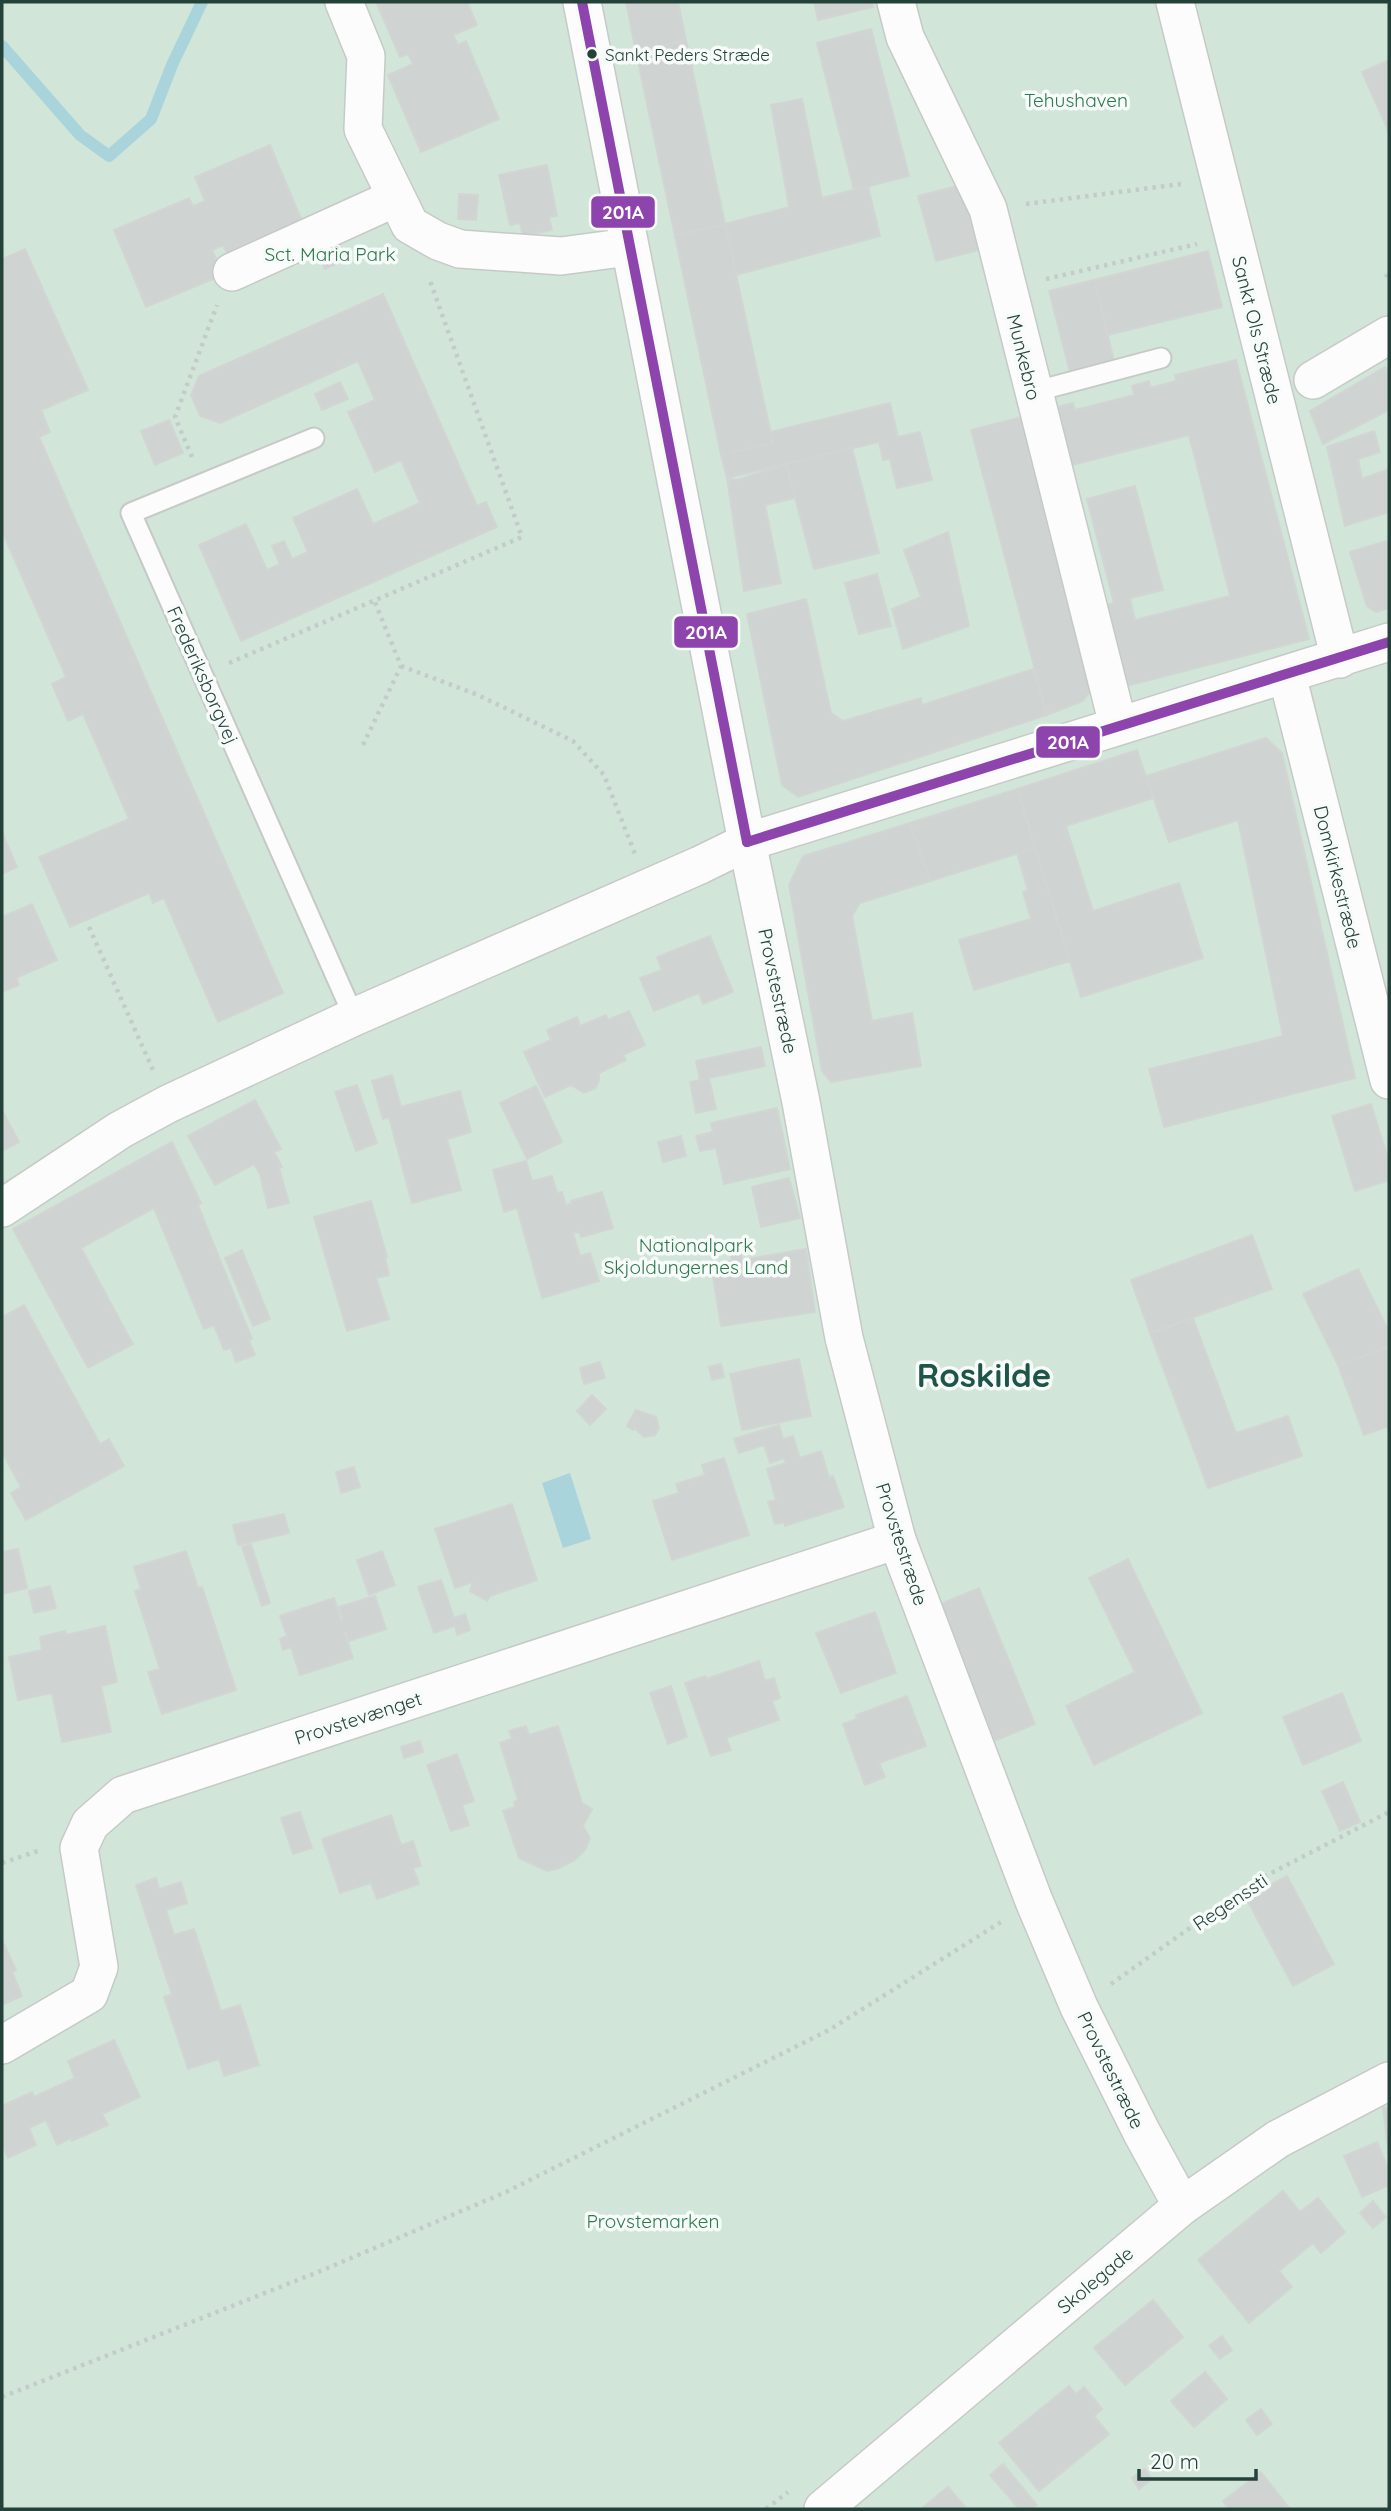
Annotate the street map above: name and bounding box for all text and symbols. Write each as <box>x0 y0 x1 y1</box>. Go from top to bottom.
place label: Sankt Peders Stræde <box>605 44 770 65</box>
marker: Sankt Peders Stræde <box>585 47 599 61</box>
park label: Tehushaven <box>1024 88 1128 112</box>
line badge: 201A <box>590 195 656 229</box>
text: 201A <box>602 200 644 224</box>
park label: Sct. Maria Park <box>264 242 396 266</box>
street label: Sankt Ols Stræde <box>1227 253 1287 407</box>
street label: Munkebro <box>1002 311 1046 403</box>
street label: Frederiksborgvej <box>162 602 244 748</box>
line badge: 201A <box>673 615 739 649</box>
text: 201A <box>685 620 727 644</box>
line badge: 201A <box>1035 725 1101 759</box>
text: 201A <box>1047 730 1089 754</box>
street label: Domkirkestræde <box>1309 803 1367 951</box>
street label: Provstestræde <box>753 926 803 1056</box>
park label: Nationalpark Skjoldungernes Land <box>604 1233 788 1279</box>
district label: Roskilde <box>917 1354 1051 1395</box>
street label: Provstestræde <box>871 1480 933 1608</box>
street label: Provstevænget <box>291 1686 425 1750</box>
street label: Regenssti <box>1188 1868 1272 1936</box>
street label: Provstestræde <box>1072 2007 1150 2133</box>
park label: Provstemarken <box>586 2209 720 2233</box>
street label: Skolegade <box>1052 2241 1138 2319</box>
scale bar <box>1139 2438 1256 2482</box>
text: 20 m <box>1150 2448 1199 2474</box>

